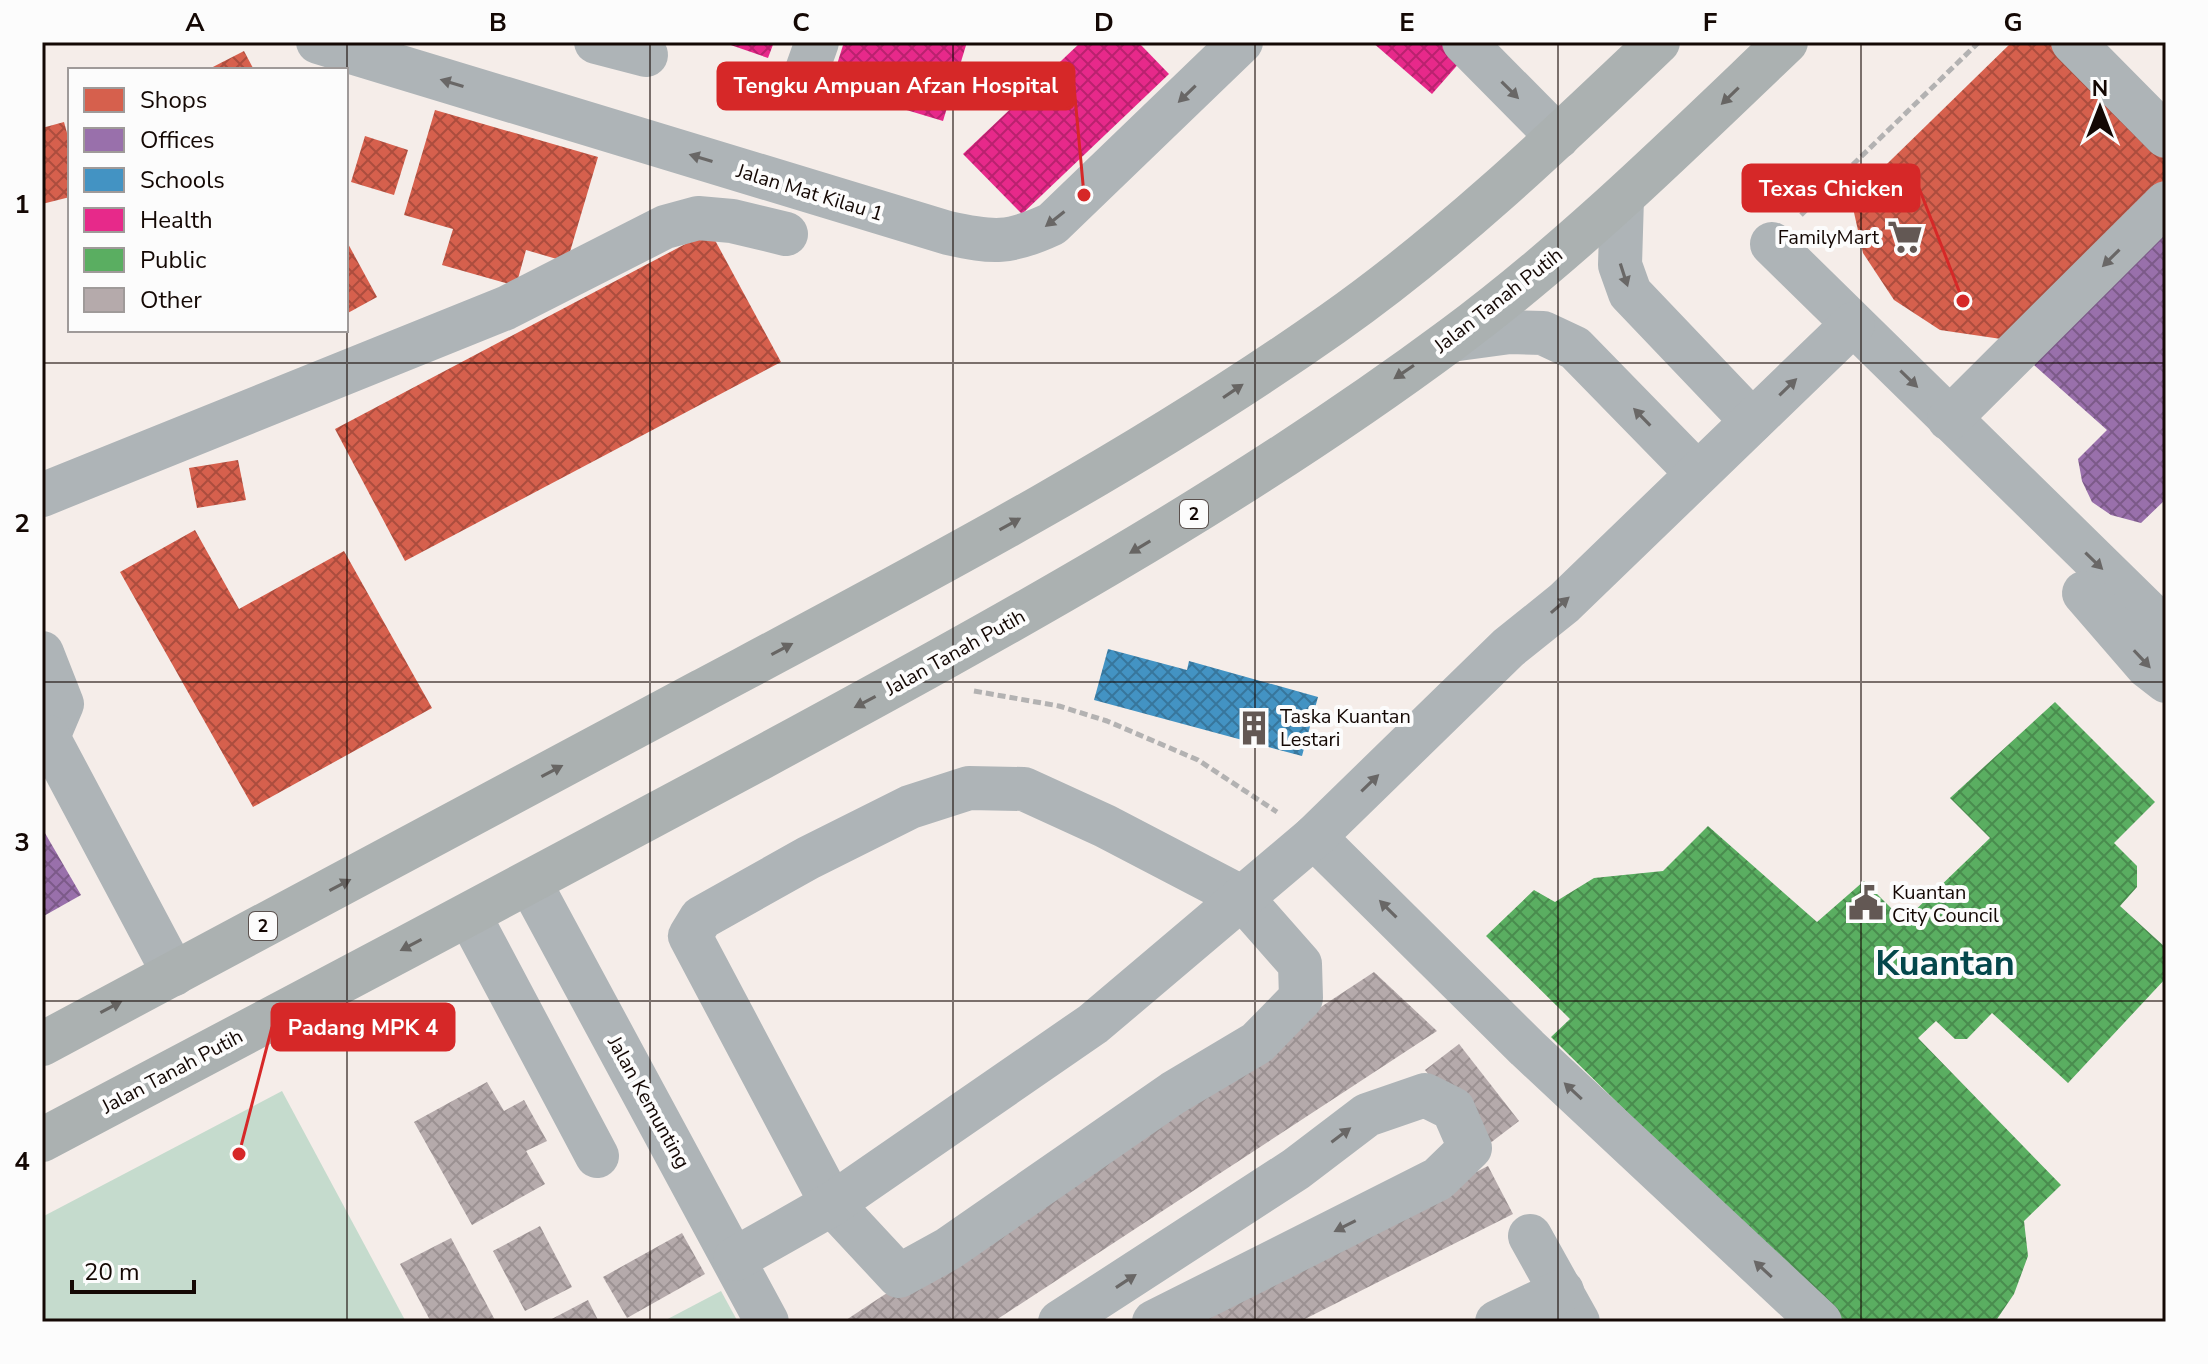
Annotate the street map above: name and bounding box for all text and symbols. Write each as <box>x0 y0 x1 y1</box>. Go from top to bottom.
text: A <box>185 5 205 40</box>
text: B <box>489 5 507 40</box>
text: C <box>792 5 810 40</box>
text: D <box>1094 5 1114 40</box>
text: E <box>1399 5 1415 40</box>
text: F <box>1703 5 1717 40</box>
text: G <box>2003 5 2023 40</box>
callout: Tengku Ampuan Afzan Hospital <box>718 63 1074 109</box>
legend <box>68 68 348 332</box>
north arrow <box>2060 68 2140 148</box>
text: Tengku Ampuan Afzan Hospital <box>734 71 1058 101</box>
text: N <box>2092 74 2108 104</box>
one-way arrow <box>440 76 464 89</box>
one-way arrow <box>1500 80 1519 99</box>
text: Shops <box>140 84 207 116</box>
one-way arrow <box>1178 85 1197 103</box>
one-way arrow <box>1721 86 1740 104</box>
text: Offices <box>140 124 215 156</box>
one-way arrow <box>689 151 713 164</box>
street label: Jalan Mat Kilau 1 <box>732 157 886 228</box>
text: Schools <box>140 164 225 196</box>
callout: Texas Chicken <box>1743 165 1919 211</box>
text: Texas Chicken <box>1759 174 1903 204</box>
text: 1 <box>14 187 30 222</box>
text: Health <box>140 204 213 236</box>
one-way arrow <box>1045 210 1066 227</box>
supermarket icon: FamilyMart <box>1886 218 1924 256</box>
place label: FamilyMart <box>1778 224 1880 251</box>
street label: Jalan Tanah Putih <box>1428 242 1568 360</box>
text: Public <box>140 244 206 276</box>
one-way arrow <box>2102 248 2121 267</box>
one-way arrow <box>1618 263 1631 287</box>
text: Other <box>140 284 202 316</box>
one-way arrow <box>1393 364 1414 379</box>
one-way arrow <box>1899 369 1918 388</box>
one-way arrow <box>1778 378 1797 396</box>
one-way arrow <box>1222 384 1244 399</box>
one-way arrow <box>1634 408 1652 427</box>
road number: 2 <box>1180 500 1208 528</box>
text: 2 <box>14 506 30 541</box>
one-way arrow <box>999 518 1021 532</box>
one-way arrow <box>1129 539 1151 553</box>
one-way arrow <box>2084 551 2103 570</box>
one-way arrow <box>1550 597 1570 615</box>
street label: Jalan Tanah Putih <box>879 603 1030 703</box>
one-way arrow <box>770 642 793 655</box>
one-way arrow <box>2133 650 2151 669</box>
one-way arrow <box>854 694 876 708</box>
place label: Taska Kuantan Lestari <box>1280 703 1411 753</box>
building icon: Taska Kuantan Lestari <box>1235 709 1273 747</box>
one-way arrow <box>541 765 563 779</box>
one-way arrow <box>1360 774 1379 792</box>
text: 3 <box>14 825 30 860</box>
one-way arrow <box>329 878 351 892</box>
place label: Kuantan City Council <box>1892 879 1999 929</box>
public building icon: Kuantan City Council <box>1847 884 1885 922</box>
one-way arrow <box>1379 900 1398 919</box>
road number: 2 <box>249 912 277 940</box>
one-way arrow <box>400 939 423 952</box>
district label: Kuantan <box>1875 939 2015 988</box>
one-way arrow <box>99 1001 122 1014</box>
callout: Padang MPK 4 <box>272 1004 454 1050</box>
text: Padang MPK 4 <box>288 1013 438 1043</box>
street label: Jalan Tanah Putih <box>96 1023 248 1121</box>
street label: Jalan Kemunting <box>601 1030 696 1173</box>
one-way arrow <box>1564 1083 1583 1101</box>
one-way arrow <box>1331 1128 1351 1144</box>
text: 4 <box>14 1144 30 1179</box>
one-way arrow <box>1333 1219 1356 1232</box>
scale bar <box>72 1244 194 1294</box>
text: 20 m <box>84 1256 140 1288</box>
one-way arrow <box>1754 1260 1773 1278</box>
one-way arrow <box>1115 1273 1136 1288</box>

